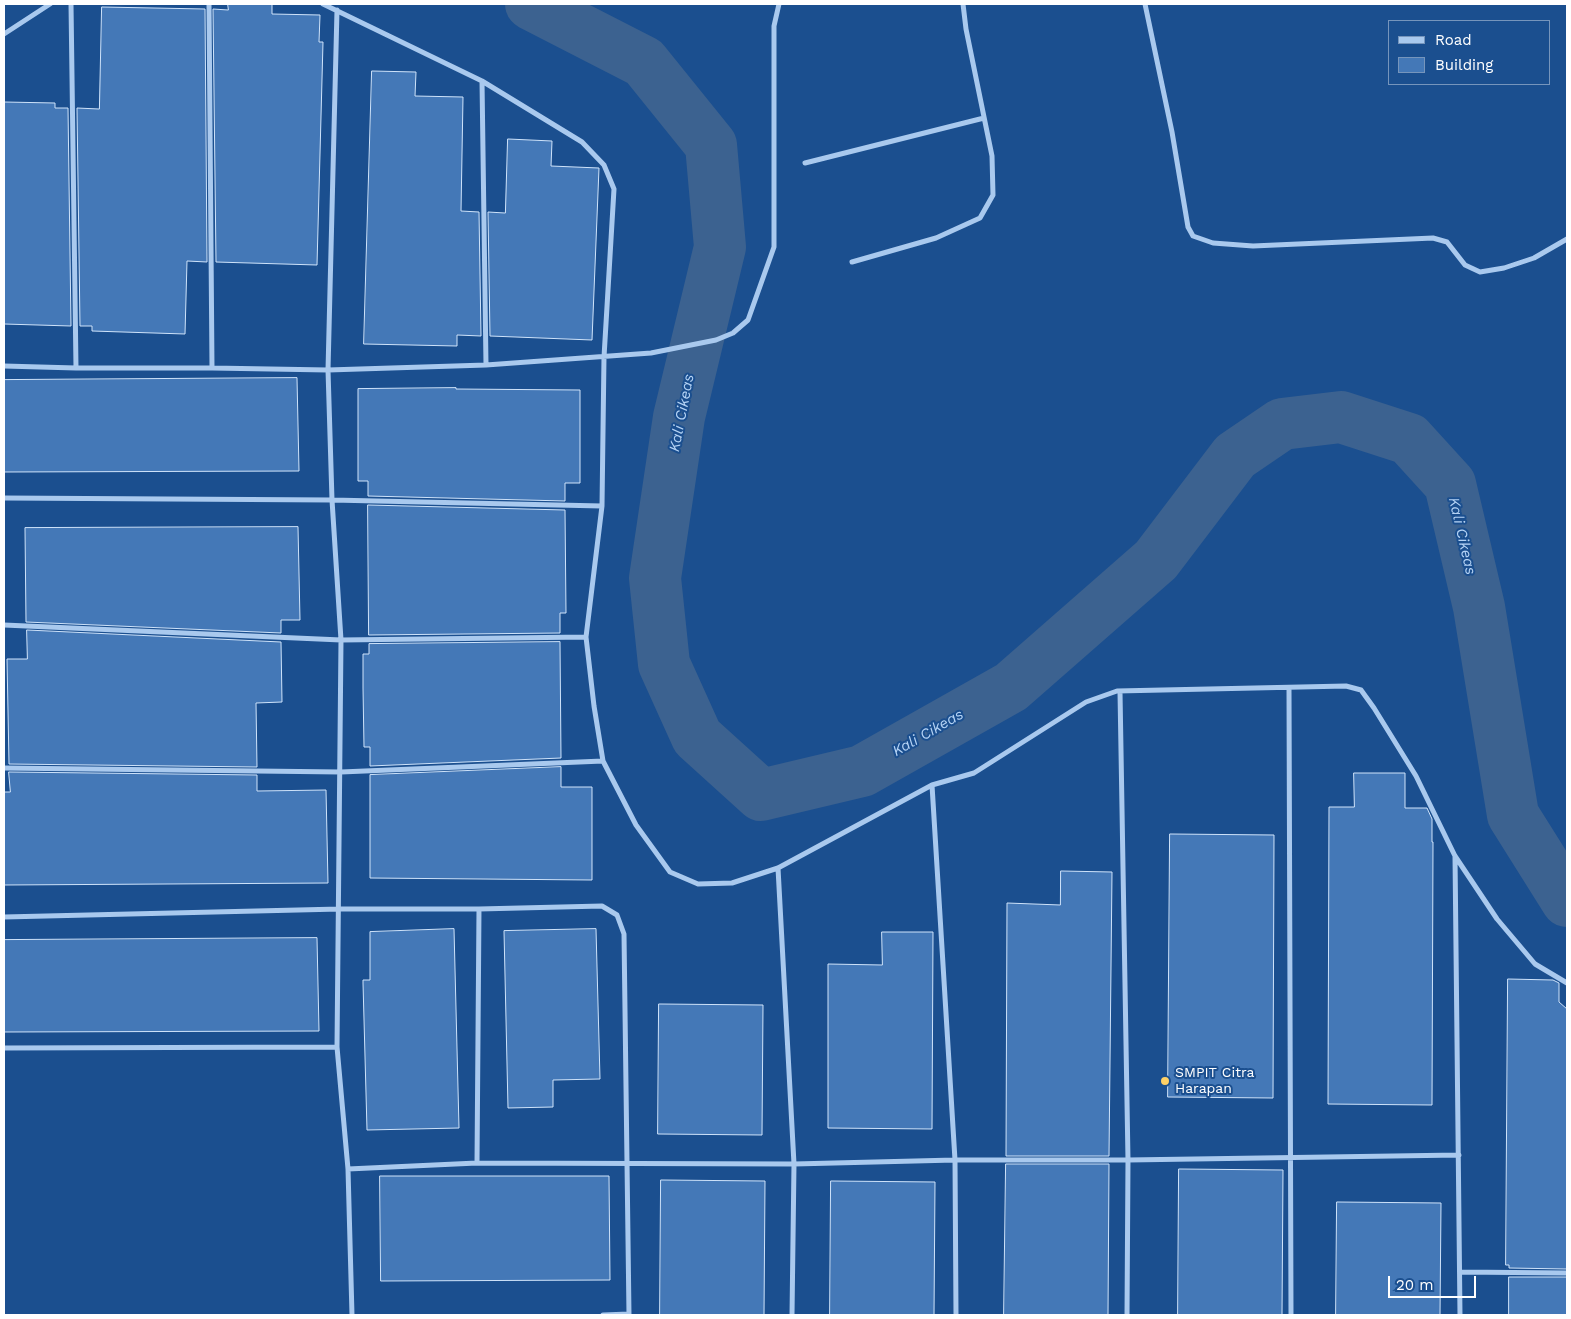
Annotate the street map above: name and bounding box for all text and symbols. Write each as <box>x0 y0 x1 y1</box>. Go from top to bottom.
legend <box>1388 20 1551 85</box>
text: Road <box>1435 31 1472 49</box>
text: Building <box>1435 56 1493 74</box>
water label: Kali Cikeas <box>666 373 698 453</box>
water label: Kali Cikeas <box>1444 496 1480 576</box>
water label: Kali Cikeas <box>889 705 967 761</box>
place label: SMPIT Citra Harapan <box>1175 1065 1254 1098</box>
marker: SMPIT Citra Harapan <box>1159 1075 1171 1087</box>
scale bar <box>1391 1266 1478 1298</box>
text: 20 m <box>1396 1276 1434 1294</box>

